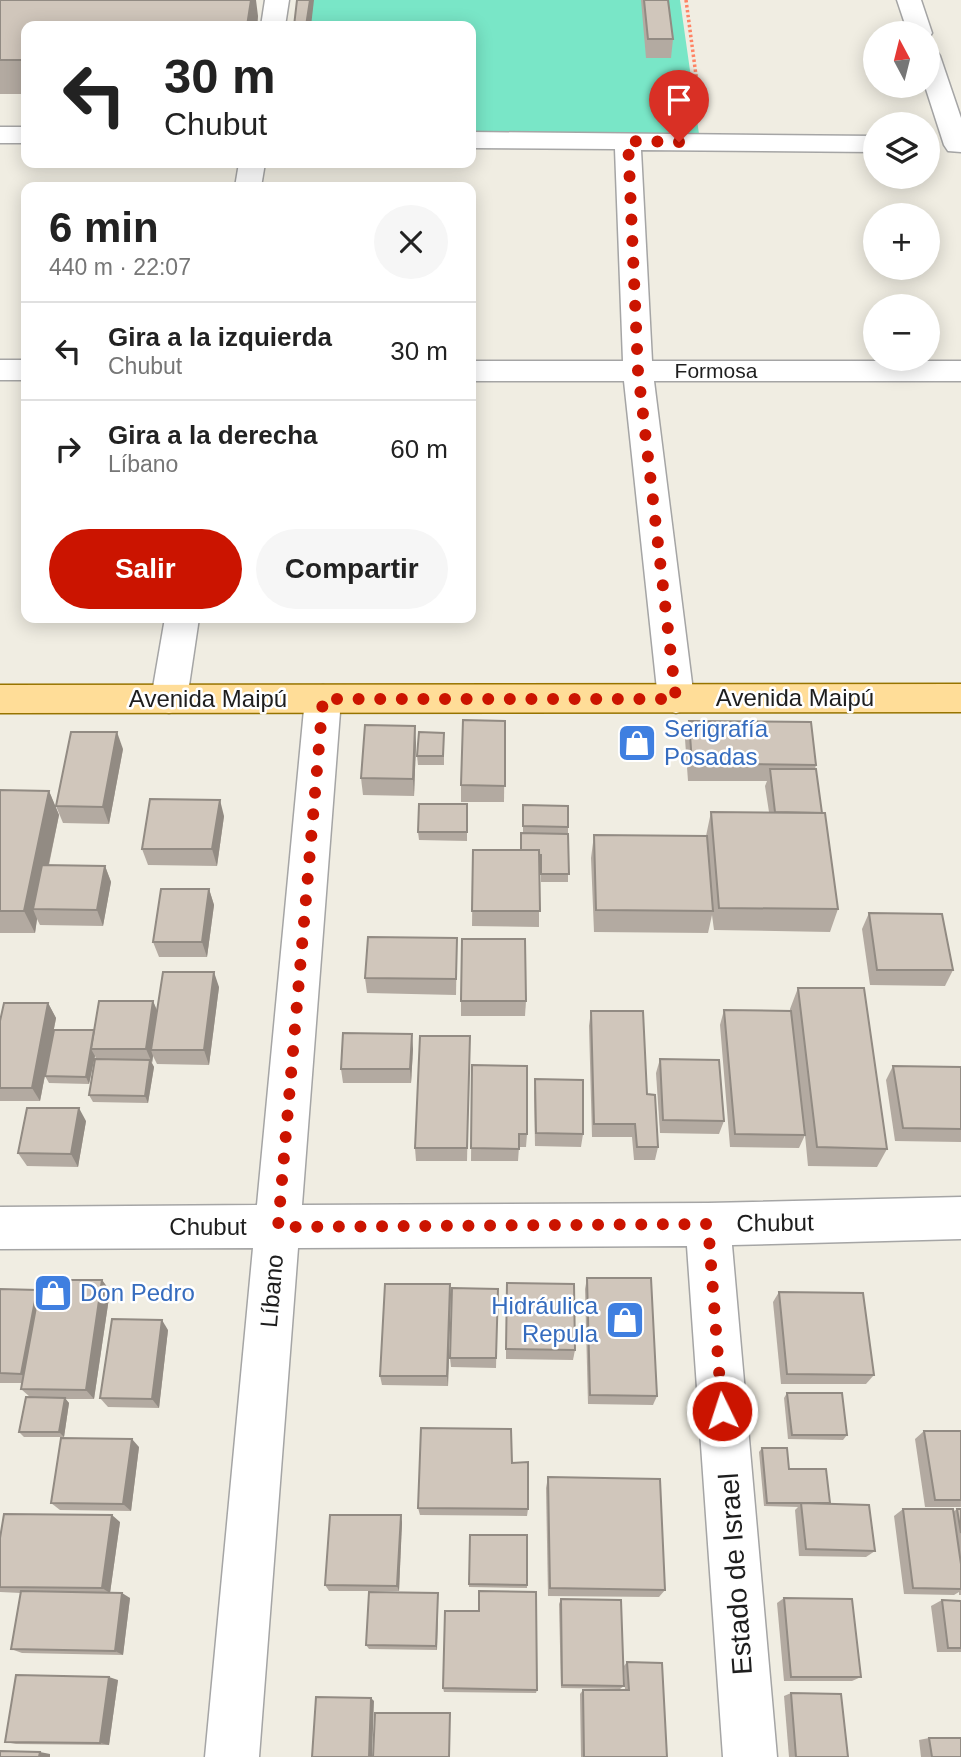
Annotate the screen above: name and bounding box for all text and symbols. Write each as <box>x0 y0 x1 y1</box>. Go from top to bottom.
north arrow <box>863 21 940 98</box>
map controls <box>863 21 940 371</box>
icon: left <box>49 49 140 140</box>
text: 30 m <box>164 49 276 103</box>
pin <box>649 70 709 142</box>
icon: arrive <box>660 81 698 119</box>
text: Chubut <box>164 106 267 142</box>
button: layers <box>863 112 940 189</box>
button: + <box>863 203 940 280</box>
text: 6 min <box>49 204 159 251</box>
button: close <box>374 205 448 279</box>
text: 440 m · 22:07 <box>49 254 191 280</box>
button: − <box>863 294 940 371</box>
text: Gira a la izquierda <box>108 322 332 352</box>
icon: left <box>49 332 87 370</box>
text: 30 m <box>390 336 448 366</box>
text: Chubut <box>108 353 182 379</box>
street label: Formosa <box>675 359 758 382</box>
text: Gira a la derecha <box>108 420 318 450</box>
icon: right <box>49 430 87 468</box>
text: 60 m <box>390 434 448 464</box>
text: Líbano <box>108 451 178 477</box>
button: Salir <box>49 529 242 609</box>
button: Compartir <box>256 529 448 609</box>
street label: Avenida Maipú <box>716 684 874 711</box>
street label: Avenida Maipú <box>129 685 287 712</box>
place label: Serigrafía Posadas <box>664 715 769 770</box>
shop icon: Serigrafía Posadas <box>616 722 658 764</box>
street label: Chubut <box>736 1208 814 1237</box>
street label: Chubut <box>169 1213 247 1240</box>
street label: Líbano <box>255 1253 288 1329</box>
shop icon: Don Pedro <box>32 1272 74 1314</box>
place label: Don Pedro <box>80 1279 195 1306</box>
place label: Hidráulica Repula <box>491 1292 599 1347</box>
shop icon: Hidráulica Repula <box>604 1299 646 1341</box>
position arrow <box>685 1374 759 1448</box>
street label: Estado de Israel <box>713 1472 758 1676</box>

